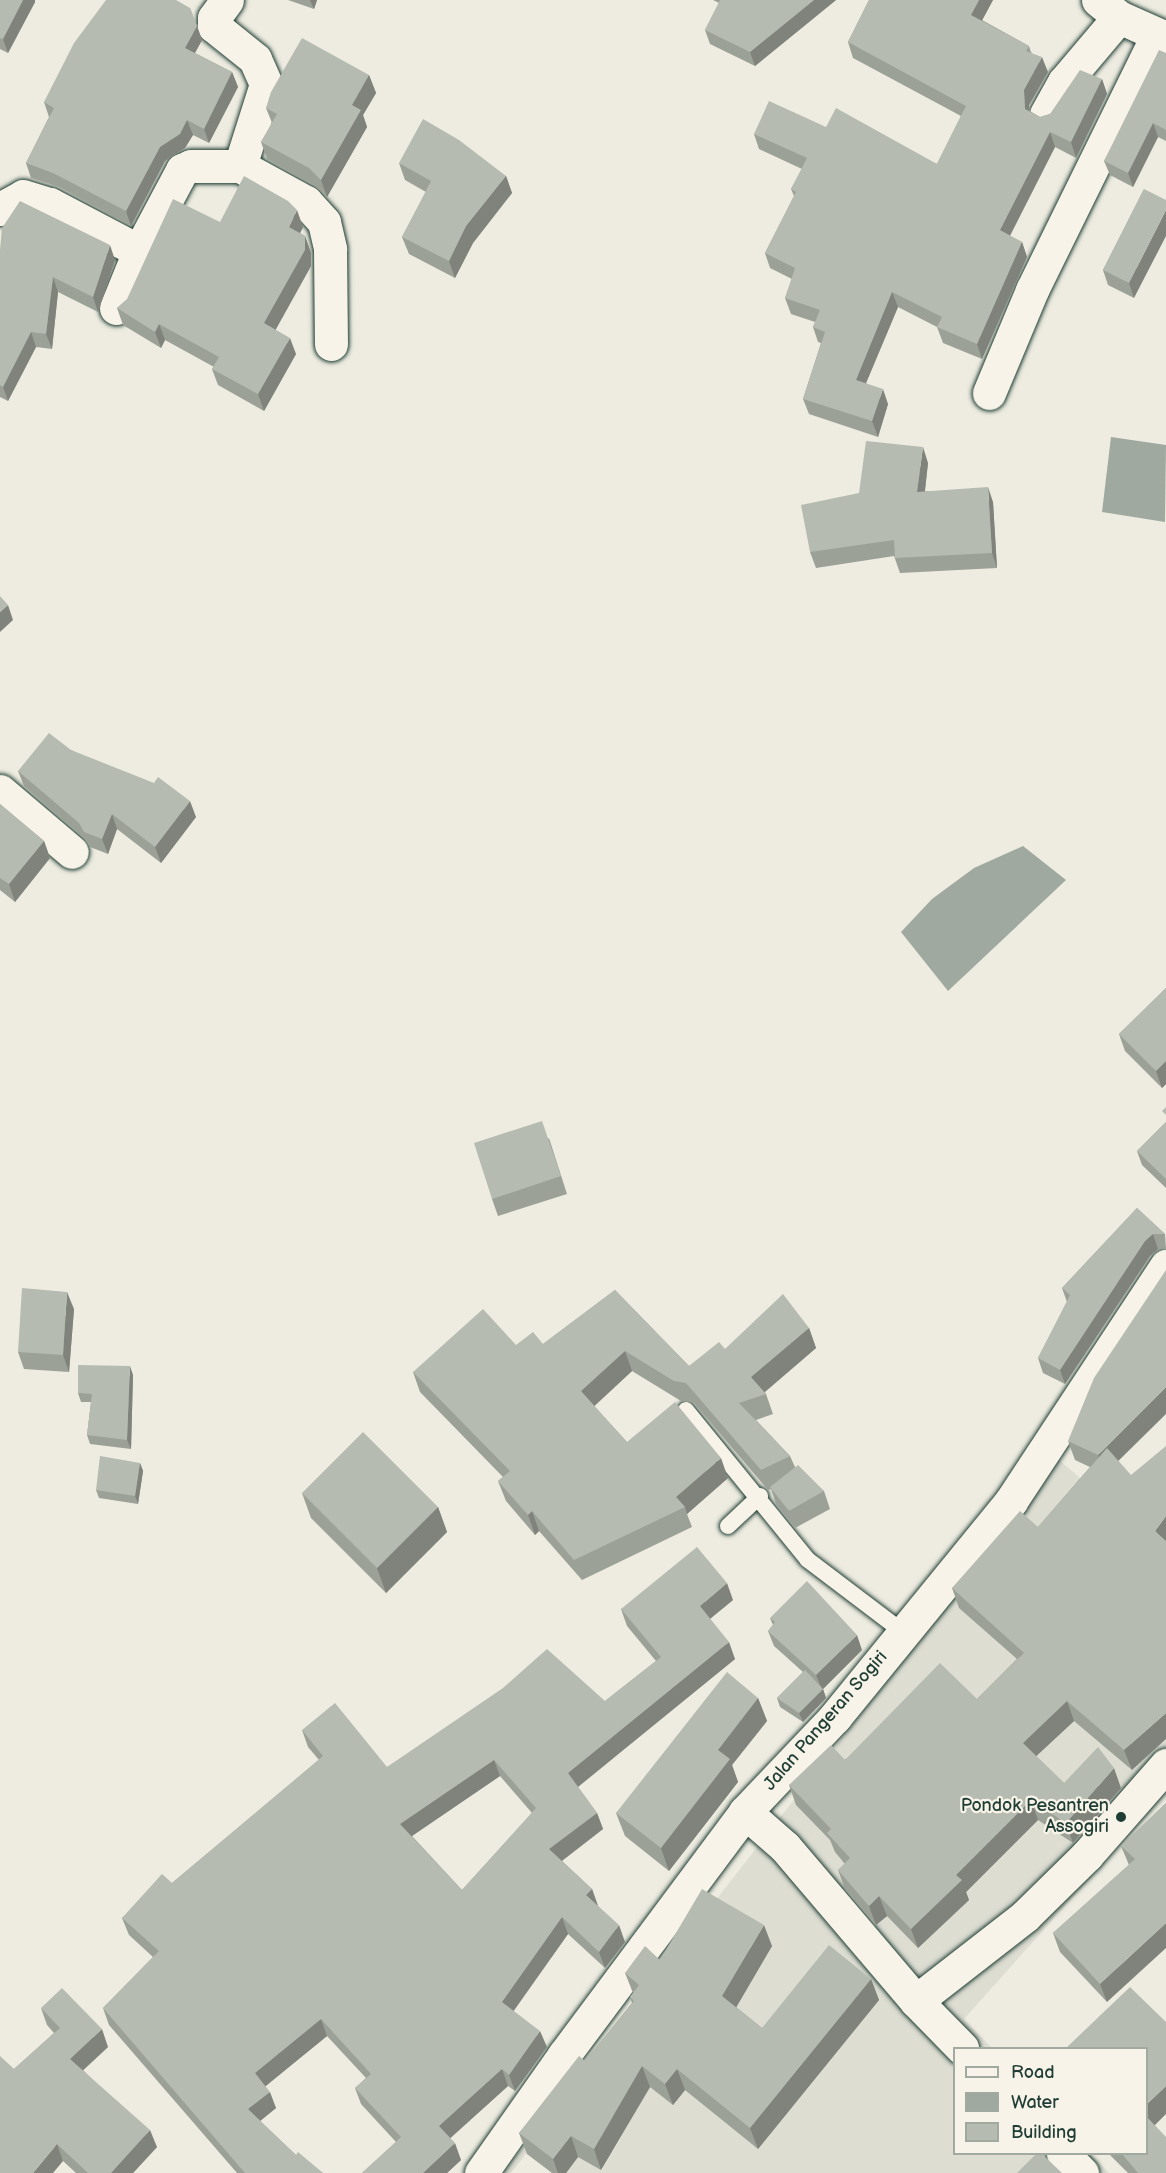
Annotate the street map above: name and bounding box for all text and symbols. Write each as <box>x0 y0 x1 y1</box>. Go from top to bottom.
street label: Jalan Pangeran Sogiri <box>759 1647 893 1795</box>
place label: Pondok Pesantren Assogiri <box>961 1796 1109 1838</box>
marker: Pondok Pesantren Assogiri <box>1114 1810 1128 1824</box>
legend <box>953 2047 1148 2155</box>
text: Road <box>1011 2062 1055 2083</box>
text: Water <box>1011 2092 1059 2113</box>
text: Building <box>1011 2122 1077 2143</box>

